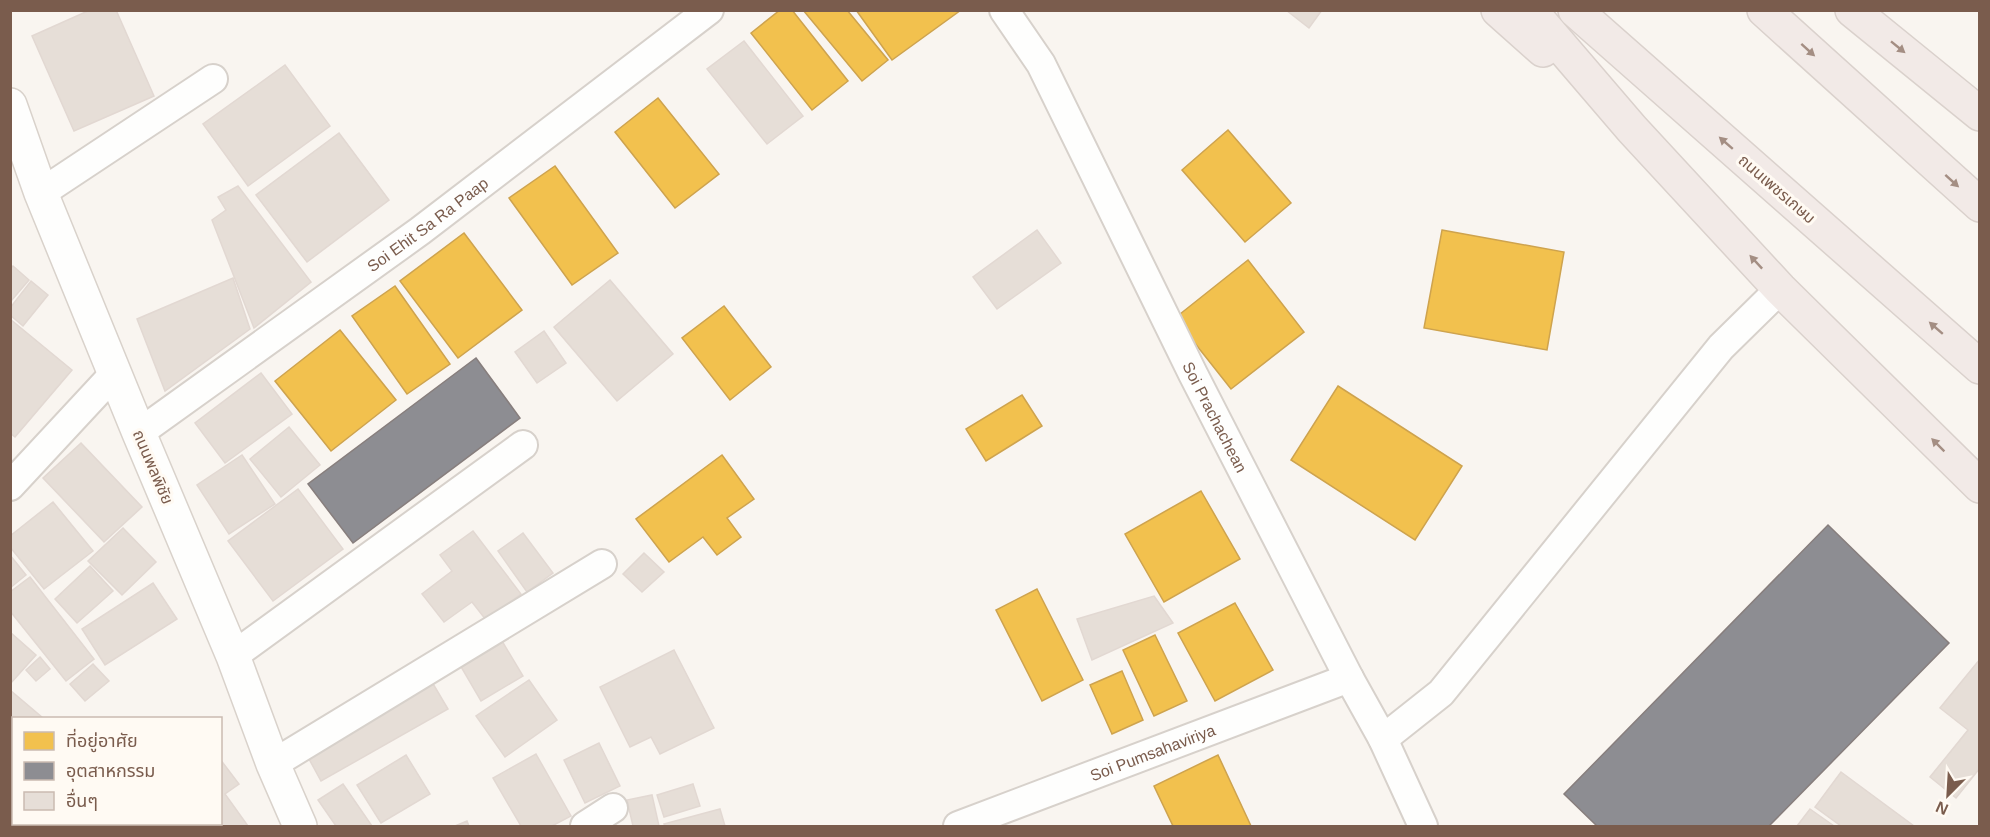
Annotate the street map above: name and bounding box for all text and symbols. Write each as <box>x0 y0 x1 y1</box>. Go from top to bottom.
one-way arrow <box>1890 41 1906 54</box>
one-way arrow <box>1800 43 1815 56</box>
one-way arrow <box>1719 137 1734 150</box>
street label: ถนนเพชรเกษม <box>1735 151 1819 227</box>
street label: Soi Ehit Sa Ra Paap <box>364 174 491 275</box>
one-way arrow <box>1945 174 1960 188</box>
one-way arrow <box>1749 255 1763 270</box>
one-way arrow <box>1928 321 1943 335</box>
street label: Soi Prachachean <box>1180 359 1250 475</box>
street label: ถนนพลพิชัย <box>130 427 176 507</box>
one-way arrow <box>1931 438 1945 453</box>
legend <box>12 717 222 825</box>
street label: Soi Pumsahaviriya <box>1088 721 1218 784</box>
text: ที่อยู่อาศัย <box>66 728 138 753</box>
text: อุตสาหกรรม <box>66 761 155 782</box>
north arrow <box>1918 765 1978 825</box>
text: อื่นๆ <box>66 788 98 811</box>
text: N <box>1933 798 1951 818</box>

